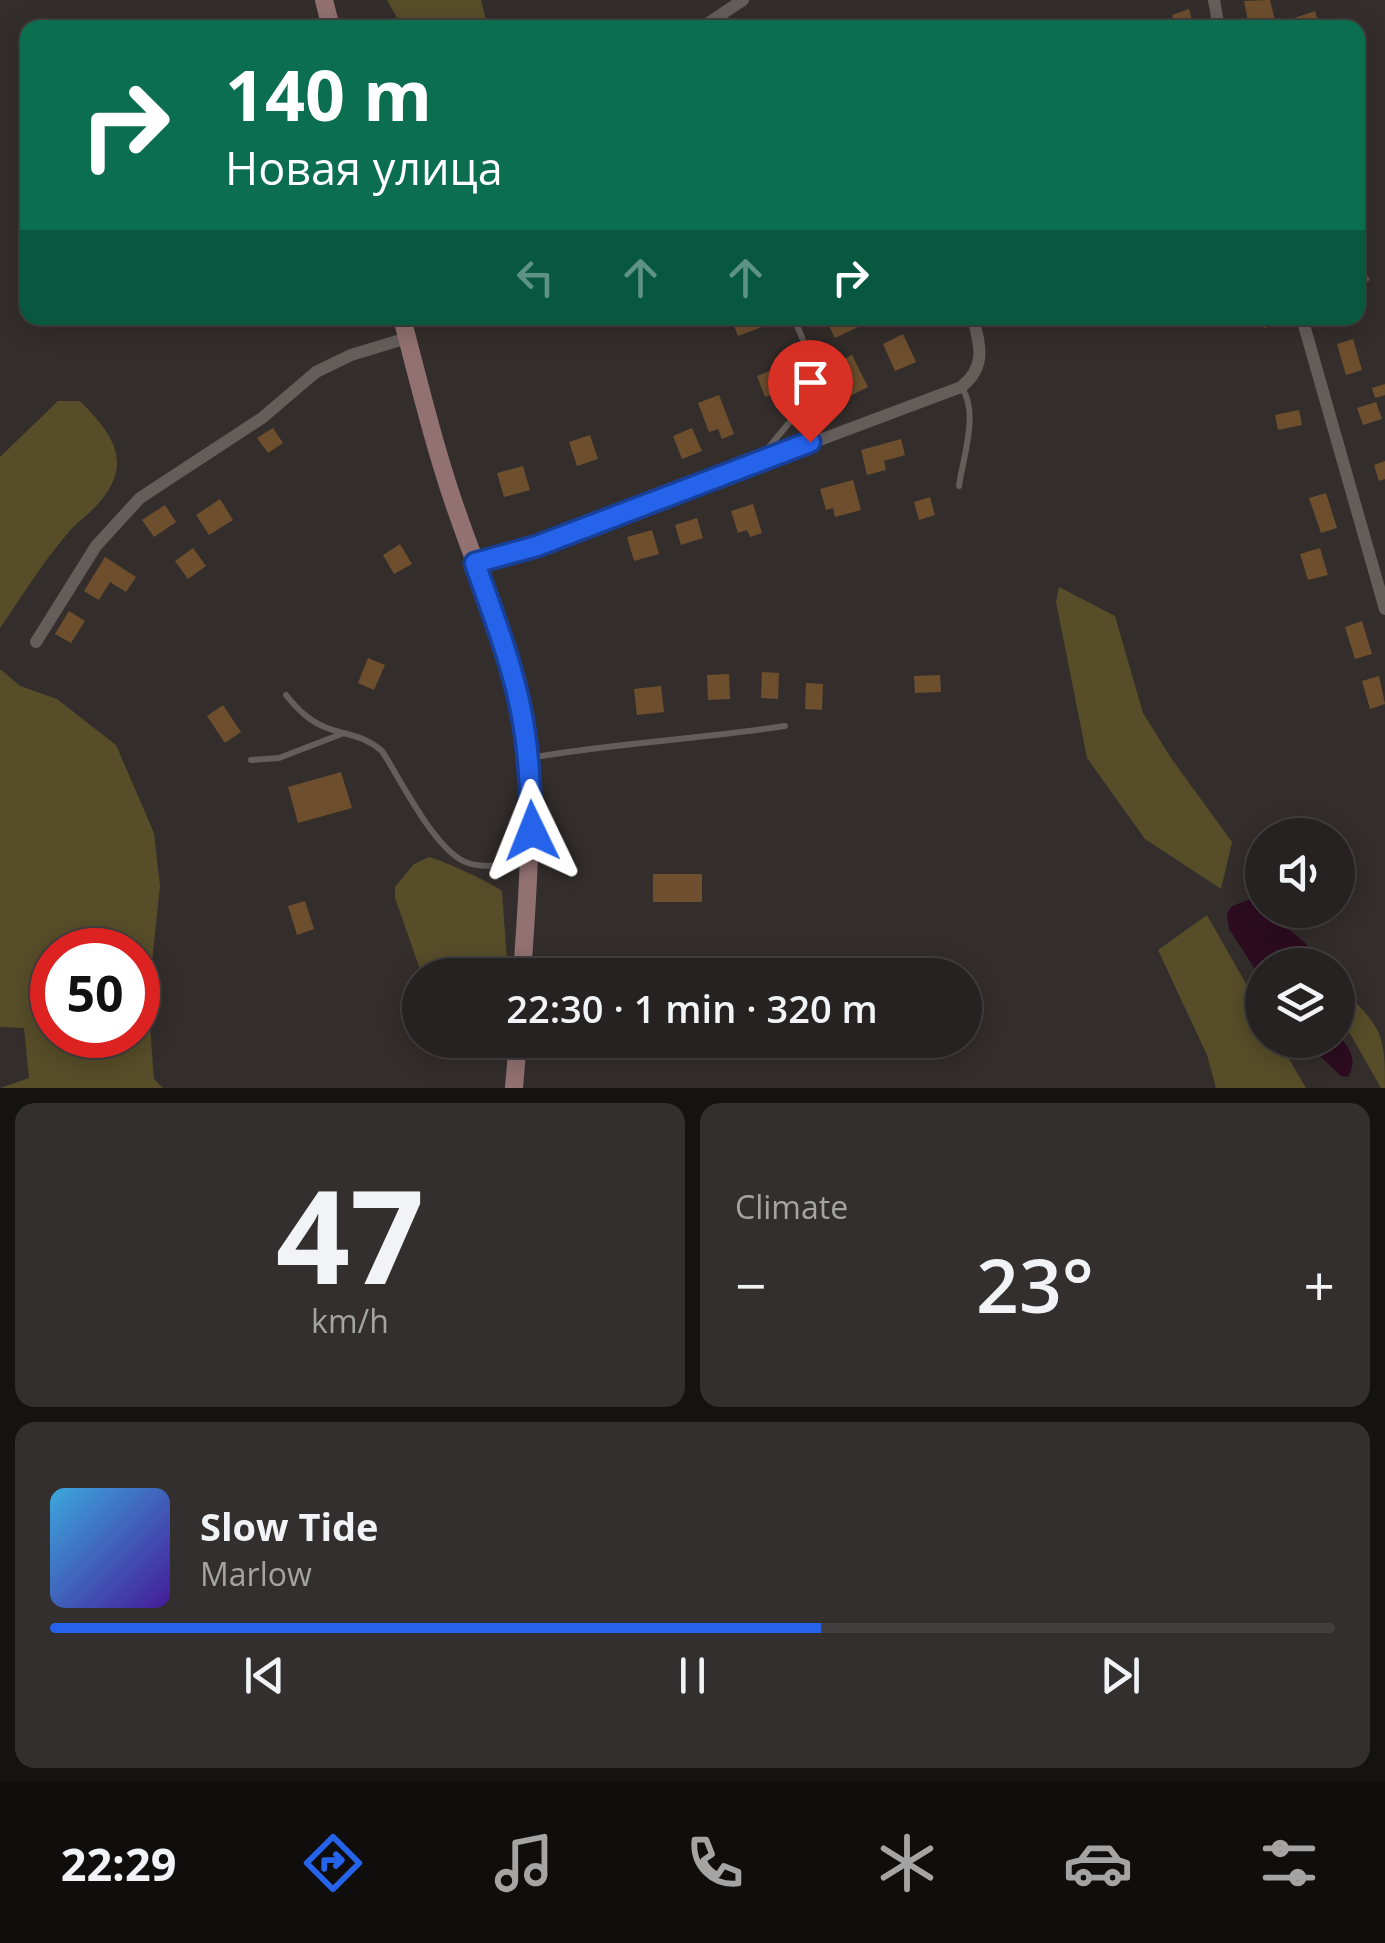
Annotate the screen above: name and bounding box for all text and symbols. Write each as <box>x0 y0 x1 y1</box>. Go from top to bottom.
text: 140 m <box>225 46 432 142</box>
icon: right <box>60 60 190 190</box>
text: Новая улица <box>225 137 503 198</box>
icon: left <box>508 250 563 305</box>
icon: ahead <box>613 250 668 305</box>
icon: ahead <box>718 250 773 305</box>
icon: right <box>823 250 878 305</box>
pin <box>768 340 853 443</box>
icon: arrive <box>783 355 838 410</box>
position arrow <box>480 779 584 883</box>
map controls <box>1245 818 1355 1058</box>
button: sound <box>1245 818 1355 928</box>
speed limit sign: 50 <box>30 928 160 1058</box>
button: layers <box>1245 948 1355 1058</box>
text: 22:30 · 1 min · 320 m <box>506 982 878 1034</box>
text: 47 <box>276 1145 424 1322</box>
text: Climate <box>735 1185 848 1228</box>
text: 23° <box>976 1233 1094 1335</box>
text: − <box>735 1247 766 1322</box>
text: + <box>1304 1247 1335 1322</box>
text: km/h <box>311 1299 389 1342</box>
text: Slow Tide <box>200 1500 379 1552</box>
text: Marlow <box>200 1552 312 1595</box>
icon: previous <box>237 1648 292 1703</box>
icon: pause <box>665 1648 720 1703</box>
icon: next <box>1093 1648 1148 1703</box>
icon: directions <box>298 1828 368 1898</box>
icon: music <box>489 1828 559 1898</box>
icon: phone <box>680 1828 750 1898</box>
icon: climate <box>872 1828 942 1898</box>
icon: car <box>1063 1828 1133 1898</box>
icon: filters <box>1254 1828 1324 1898</box>
text: 22:29 <box>61 1833 176 1894</box>

